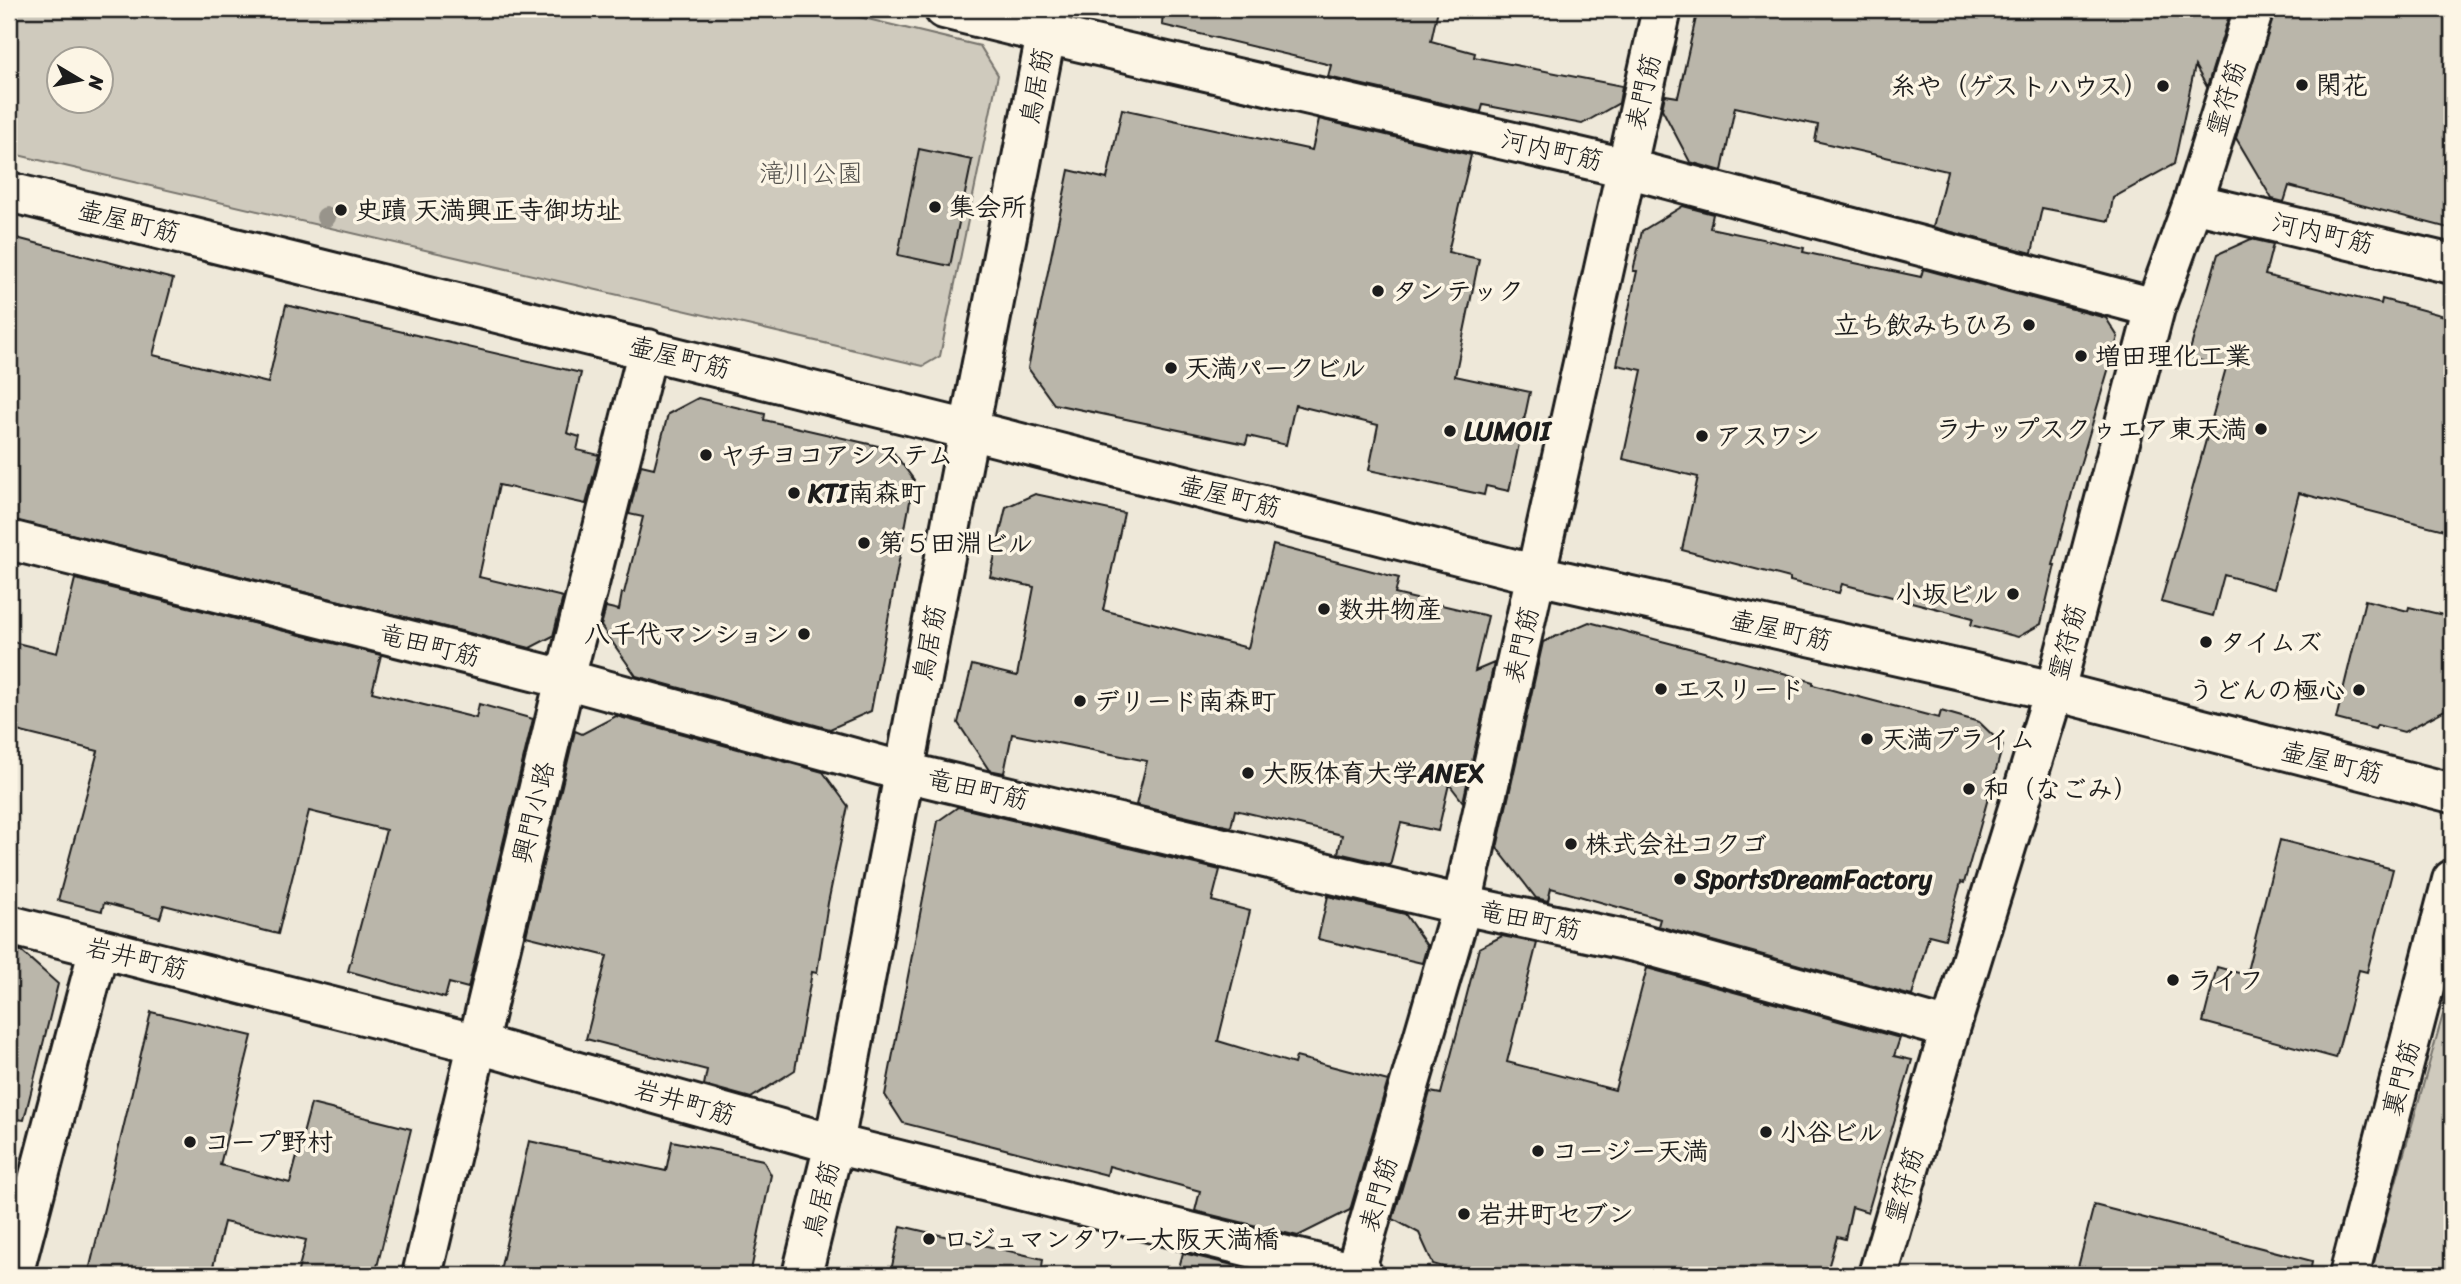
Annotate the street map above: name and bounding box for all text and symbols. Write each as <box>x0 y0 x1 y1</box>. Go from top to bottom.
street label: 鳥居筋 <box>1006 43 1066 129</box>
north arrow <box>46 46 116 116</box>
street label: 表門筋 <box>1612 49 1674 135</box>
street label: 霊符筋 <box>2193 54 2259 142</box>
place label: 閑花 <box>2316 62 2368 108</box>
place label: 糸や（ゲストハウス） <box>1890 63 2149 109</box>
text: N <box>79 73 114 93</box>
marker: 閑花 <box>2294 77 2310 93</box>
marker: 糸や（ゲストハウス） <box>2155 78 2171 94</box>
street label: 河内町筋 <box>1496 116 1608 184</box>
park label: 滝川公園 <box>759 150 863 196</box>
place label: 集会所 <box>949 184 1027 230</box>
street label: 壷屋町筋 <box>73 186 185 256</box>
place label: 史蹟 天満興正寺御坊址 <box>355 187 622 233</box>
marker: 集会所 <box>927 199 943 215</box>
street label: 河内町筋 <box>2267 199 2379 267</box>
marker: 史蹟 天満興正寺御坊址 <box>333 202 349 218</box>
place label: タンテック <box>1392 268 1524 314</box>
marker: タンテック <box>1370 283 1386 299</box>
place label: 立ち飲みちひろ <box>1834 302 2015 348</box>
marker: 立ち飲みちひろ <box>2021 317 2037 333</box>
street label: 壷屋町筋 <box>624 322 736 392</box>
place label: 増田理化工業 <box>2095 333 2251 379</box>
place label: 天満パークビル <box>1185 345 1366 391</box>
marker: 増田理化工業 <box>2073 348 2089 364</box>
marker: 天満パークビル <box>1163 360 1179 376</box>
place label: ラナップスクゥエア東天満 <box>1936 406 2247 452</box>
place label: LUMOII <box>1464 408 1553 454</box>
place label: アスワン <box>1716 413 1820 459</box>
marker: ラナップスクゥエア東天満 <box>2253 421 2269 437</box>
marker: LUMOII <box>1442 423 1458 439</box>
marker: アスワン <box>1694 428 1710 444</box>
place label: ヤチヨコアシステム <box>720 432 953 478</box>
marker: ヤチヨコアシステム <box>698 447 714 463</box>
street label: 壷屋町筋 <box>1174 461 1286 531</box>
place label: KTI南森町 <box>807 470 926 516</box>
marker: KTI南森町 <box>786 485 802 501</box>
place label: 第５田淵ビル <box>878 520 1033 566</box>
marker: 第５田淵ビル <box>856 535 872 551</box>
place label: 小坂ビル <box>1896 571 1999 617</box>
place label: 数井物産 <box>1338 586 1442 632</box>
marker: 小坂ビル <box>2005 586 2021 602</box>
street label: 壷屋町筋 <box>1725 596 1837 664</box>
street label: 霊符筋 <box>2035 598 2099 686</box>
street label: 鳥居筋 <box>899 600 959 686</box>
marker: 数井物産 <box>1316 601 1332 617</box>
street label: 表門筋 <box>1490 602 1552 688</box>
street label: 竜田町筋 <box>374 610 486 680</box>
place label: 八千代マンション <box>584 611 790 657</box>
place label: タイムズ <box>2220 619 2322 665</box>
marker: 八千代マンション <box>796 626 812 642</box>
marker: タイムズ <box>2198 634 2214 650</box>
place label: エスリード <box>1675 666 1805 712</box>
place label: うどんの極心 <box>2188 667 2345 713</box>
place label: デリード南森町 <box>1094 678 1276 724</box>
marker: エスリード <box>1653 681 1669 697</box>
marker: うどんの極心 <box>2351 682 2367 698</box>
marker: デリード南森町 <box>1072 693 1088 709</box>
place label: 天満プライム <box>1881 716 2035 762</box>
street label: 壷屋町筋 <box>2276 727 2388 797</box>
marker: 天満プライム <box>1859 731 1875 747</box>
place label: 大阪体育大学ANEX <box>1262 750 1485 796</box>
street label: 竜田町筋 <box>922 755 1034 823</box>
street label: 興門小路 <box>498 756 568 868</box>
marker: 大阪体育大学ANEX <box>1240 765 1256 781</box>
place label: 和（なごみ） <box>1983 766 2139 812</box>
marker: 和（なごみ） <box>1961 781 1977 797</box>
place label: 株式会社コクゴ <box>1585 821 1767 867</box>
marker: 株式会社コクゴ <box>1563 836 1579 852</box>
place label: SportsDreamFactory <box>1693 856 1932 902</box>
marker: SportsDreamFactory <box>1672 871 1688 887</box>
street label: 竜田町筋 <box>1474 887 1586 953</box>
street label: 岩井町筋 <box>81 923 193 993</box>
place label: ライフ <box>2187 957 2264 1003</box>
marker: ライフ <box>2165 972 2181 988</box>
street label: 裏門筋 <box>2369 1034 2433 1122</box>
street label: 岩井町筋 <box>629 1066 741 1138</box>
place label: 小谷ビル <box>1780 1109 1883 1155</box>
place label: コープ野村 <box>204 1119 333 1165</box>
marker: 小谷ビル <box>1758 1124 1774 1140</box>
place label: コージー天満 <box>1552 1128 1709 1174</box>
marker: コープ野村 <box>182 1134 198 1150</box>
street label: 霊符筋 <box>1871 1141 1937 1229</box>
marker: コージー天満 <box>1530 1143 1546 1159</box>
street label: 表門筋 <box>1345 1150 1411 1238</box>
street label: 鳥居筋 <box>789 1156 853 1242</box>
place label: 岩井町セブン <box>1478 1191 1634 1237</box>
marker: 岩井町セブン <box>1456 1206 1472 1222</box>
place label: ロジュマンタワー大阪天満橋 <box>943 1216 1279 1262</box>
marker: ロジュマンタワー大阪天満橋 <box>921 1231 937 1247</box>

